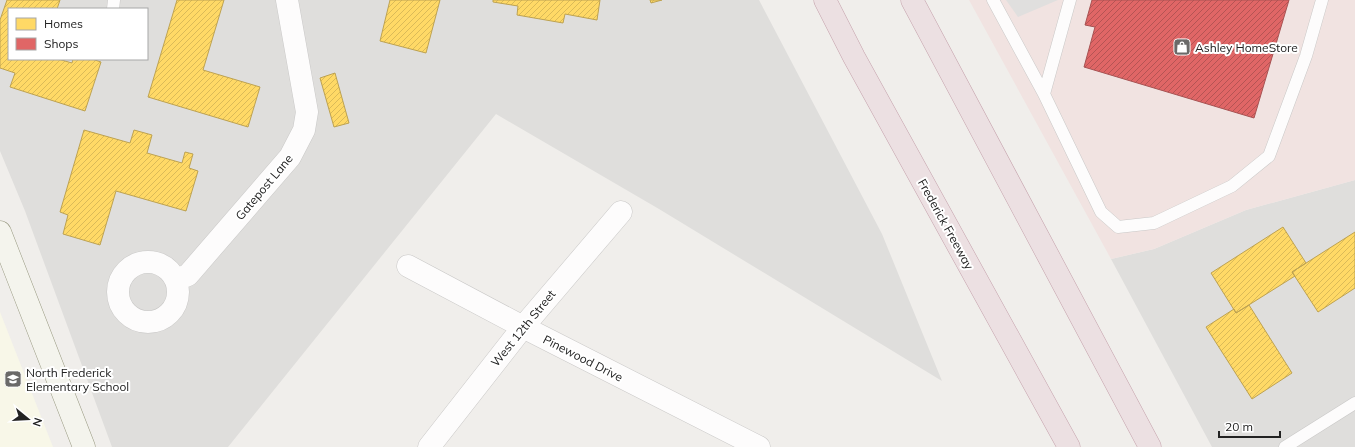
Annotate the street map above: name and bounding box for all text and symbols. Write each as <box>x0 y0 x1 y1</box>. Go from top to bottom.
legend <box>8 8 148 60</box>
text: Homes <box>44 16 83 31</box>
text: Shops <box>44 36 79 51</box>
shop icon: Ashley HomeStore <box>1172 37 1192 57</box>
place label: Ashley HomeStore <box>1195 40 1298 55</box>
street label: Gatepost Lane <box>232 151 296 223</box>
street label: Frederick Freeway <box>915 176 977 272</box>
street label: West 12th Street <box>487 287 559 369</box>
street label: Pinewood Drive <box>541 331 625 385</box>
place label: North Frederick Elementary School <box>26 365 129 394</box>
school or university icon: North Frederick Elementary School <box>3 369 23 389</box>
north arrow <box>8 399 48 439</box>
scale bar <box>1219 413 1280 439</box>
text: N <box>30 416 45 428</box>
text: 20 m <box>1225 419 1253 434</box>

